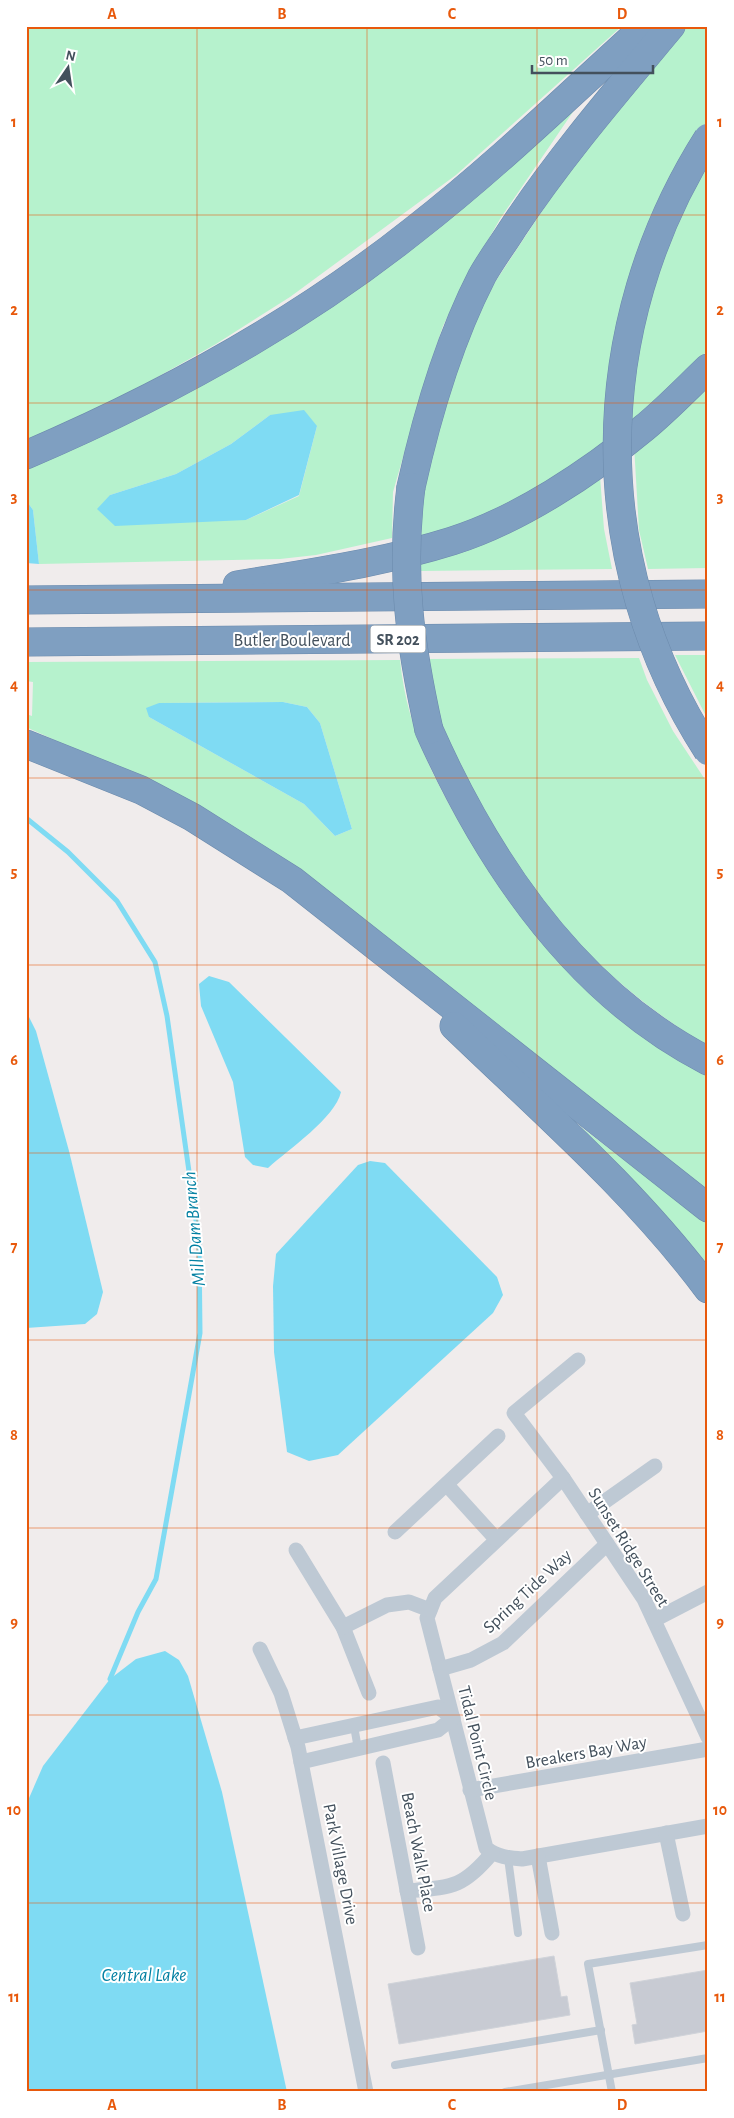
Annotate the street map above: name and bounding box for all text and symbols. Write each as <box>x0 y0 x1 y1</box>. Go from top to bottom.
text: A <box>107 6 117 22</box>
text: B <box>277 6 287 22</box>
text: C <box>448 6 457 22</box>
text: D <box>617 6 628 22</box>
north arrow <box>42 42 92 92</box>
scale bar <box>532 42 653 74</box>
text: N <box>64 48 77 64</box>
text: 50 m <box>539 53 568 68</box>
text: 1 <box>11 114 17 130</box>
text: 1 <box>717 114 723 130</box>
text: 2 <box>10 302 18 318</box>
text: 2 <box>716 302 724 318</box>
text: 3 <box>11 489 18 505</box>
text: 3 <box>717 489 724 505</box>
road number: SR 202 <box>370 626 426 652</box>
street label: Butler Boulevard <box>234 632 350 650</box>
text: 4 <box>10 677 18 693</box>
text: 4 <box>716 677 724 693</box>
text: 5 <box>11 864 18 880</box>
text: 5 <box>717 864 724 880</box>
text: 6 <box>10 1052 18 1068</box>
text: 6 <box>716 1052 724 1068</box>
water label: Mill Dam Branch <box>180 1171 209 1287</box>
text: 7 <box>11 1239 18 1255</box>
text: 7 <box>717 1239 724 1255</box>
text: 8 <box>10 1427 18 1443</box>
text: 8 <box>716 1427 724 1443</box>
street label: Sunset Ridge Street <box>584 1485 672 1610</box>
street label: Spring Tide Way <box>480 1546 575 1637</box>
text: 9 <box>10 1614 18 1630</box>
text: 9 <box>716 1614 724 1630</box>
street label: Tidal Point Circle <box>454 1684 500 1802</box>
street label: Breakers Bay Way <box>524 1733 649 1773</box>
street label: Beach Walk Place <box>398 1791 438 1914</box>
text: 10 <box>7 1802 21 1818</box>
street label: Park Village Drive <box>319 1802 361 1926</box>
text: 10 <box>713 1802 727 1818</box>
water label: Central Lake <box>102 1966 186 1985</box>
text: 11 <box>8 1989 20 2005</box>
text: 11 <box>714 1989 726 2005</box>
text: A <box>107 2097 117 2113</box>
text: B <box>277 2097 287 2113</box>
text: C <box>448 2097 457 2113</box>
text: D <box>617 2097 628 2113</box>

